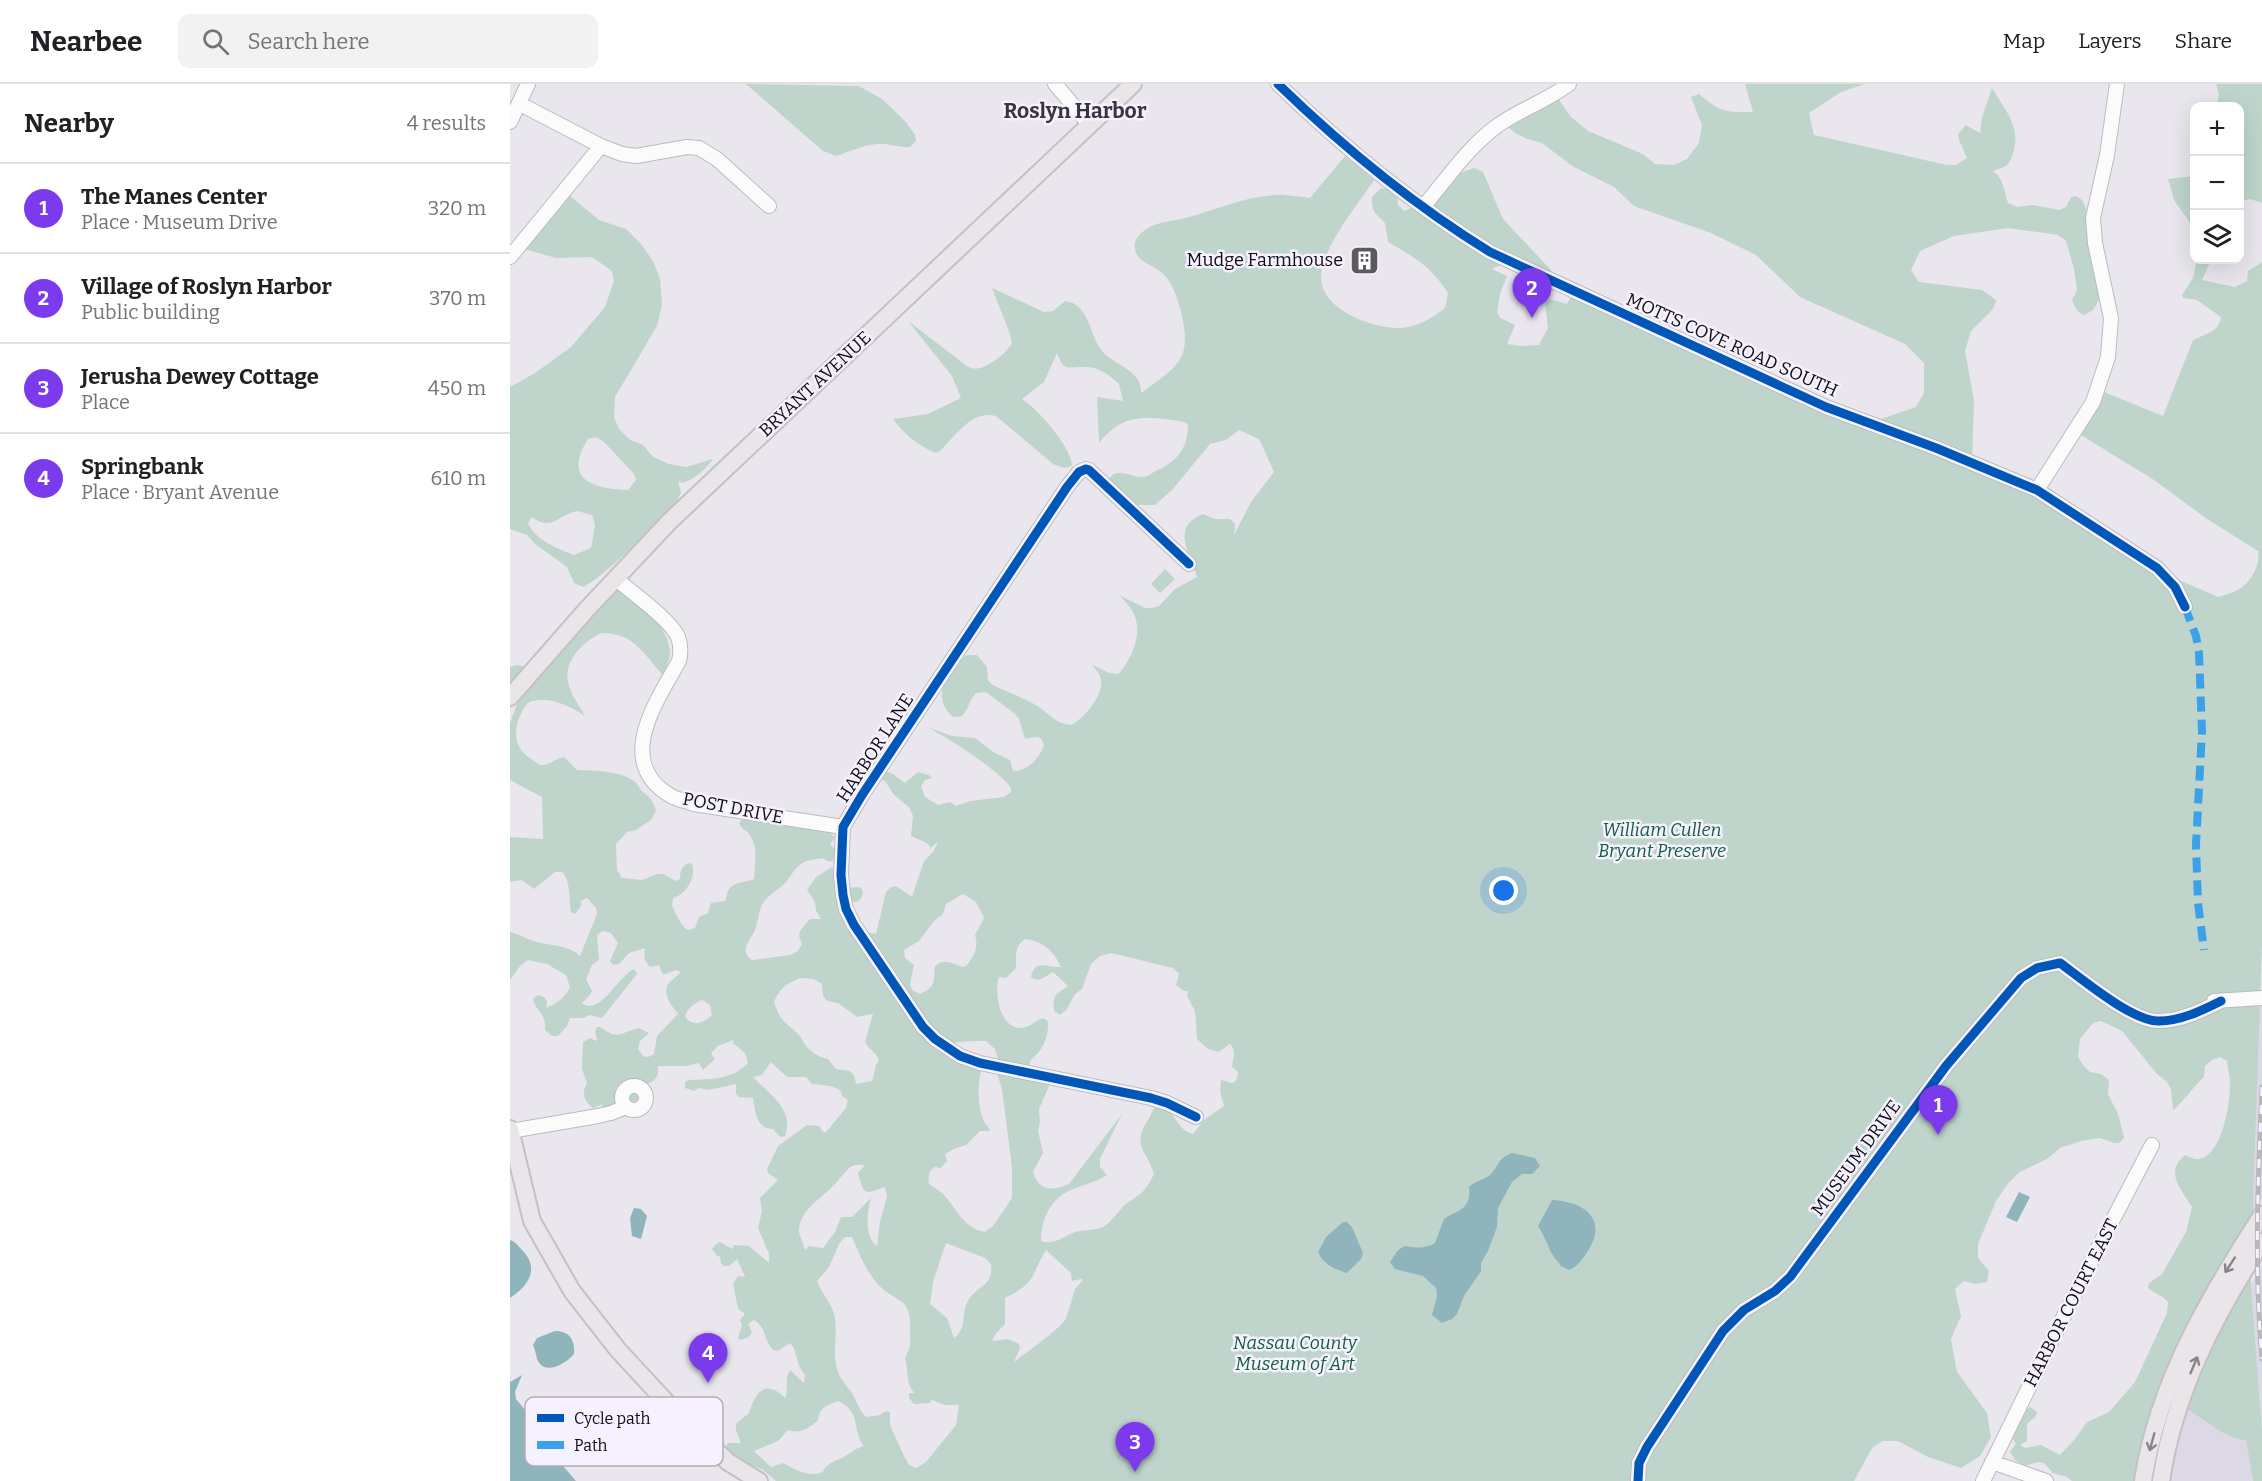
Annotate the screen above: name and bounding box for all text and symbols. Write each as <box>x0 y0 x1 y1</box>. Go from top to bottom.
search box <box>178 14 598 68</box>
text: Nearbee <box>30 25 142 58</box>
icon: search <box>199 25 232 58</box>
text: Search here <box>247 28 370 55</box>
text: Map <box>2003 28 2045 54</box>
text: Layers <box>2078 28 2142 54</box>
text: Share <box>2175 28 2232 54</box>
district label: Roslyn Harbor <box>1003 98 1147 124</box>
map controls <box>2190 102 2244 264</box>
button: + <box>2190 102 2244 156</box>
text: Nearby <box>24 108 114 139</box>
text: 4 results <box>407 111 486 135</box>
button: − <box>2190 156 2244 210</box>
text: The Manes Center <box>81 183 267 210</box>
text: 1 <box>39 196 48 220</box>
text: 320 m <box>428 196 486 220</box>
text: Place · Museum Drive <box>81 210 278 234</box>
button: layers <box>2190 210 2244 264</box>
building icon: Mudge Farmhouse <box>1348 244 1380 276</box>
place label: Mudge Farmhouse <box>1186 249 1343 271</box>
pin: 2 <box>1512 268 1552 318</box>
text: Village of Roslyn Harbor <box>81 273 332 300</box>
text: 2 <box>38 286 49 310</box>
text: 370 m <box>429 286 486 310</box>
street label: MOTTS COVE ROAD SOUTH <box>1623 288 1841 402</box>
text: Public building <box>81 300 220 324</box>
street label: BRYANT AVENUE <box>754 326 876 442</box>
text: Jerusha Dewey Cottage <box>81 363 319 390</box>
text: 3 <box>38 376 49 400</box>
text: 450 m <box>428 376 486 400</box>
text: Place <box>81 390 130 414</box>
text: Springbank <box>81 453 203 480</box>
text: 4 <box>37 466 50 490</box>
text: 610 m <box>430 466 486 490</box>
text: Place · Bryant Avenue <box>81 480 279 504</box>
street label: HARBOR LANE <box>832 689 918 807</box>
street label: POST DRIVE <box>681 787 785 829</box>
park label: William Cullen Bryant Preserve <box>1598 819 1726 862</box>
your location <box>1489 876 1518 905</box>
pin: 1 <box>1918 1086 1958 1135</box>
street label: MUSEUM DRIVE <box>1807 1096 1905 1220</box>
street label: HARBOR COURT EAST <box>2019 1215 2123 1391</box>
one-way arrow <box>2224 1256 2236 1273</box>
park label: Nassau County Museum of Art <box>1233 1332 1358 1375</box>
pin: 4 <box>688 1334 728 1383</box>
one-way arrow <box>2189 1356 2200 1375</box>
legend <box>525 1397 723 1466</box>
text: Cycle path <box>574 1409 650 1428</box>
pin: 3 <box>1116 1422 1154 1472</box>
one-way arrow <box>2146 1432 2157 1451</box>
text: Path <box>574 1436 608 1455</box>

